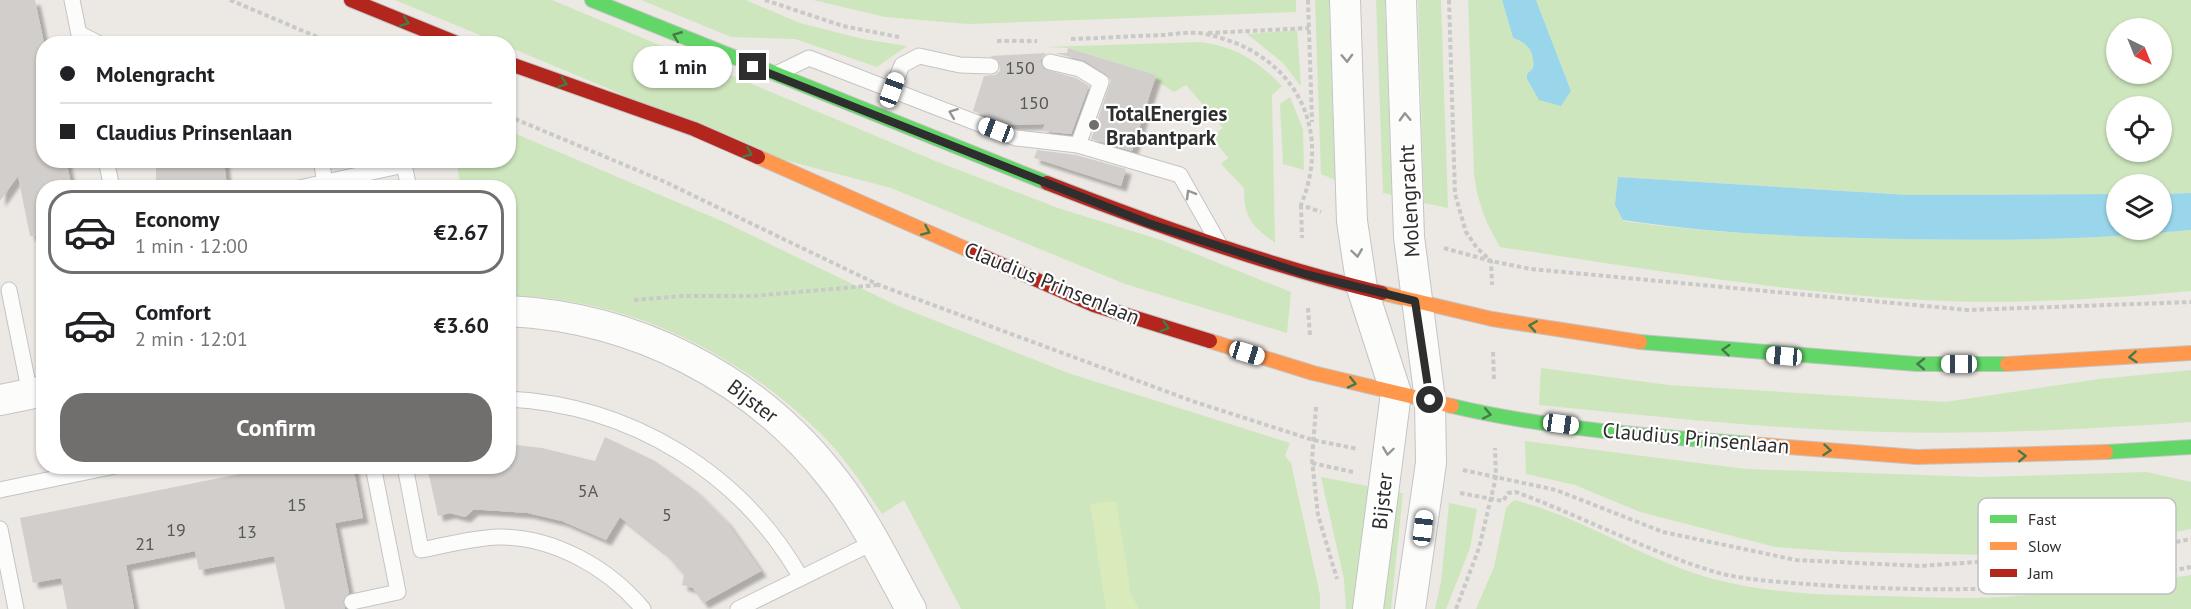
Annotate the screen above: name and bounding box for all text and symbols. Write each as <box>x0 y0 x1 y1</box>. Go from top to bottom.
one-way arrow <box>399 15 410 27</box>
north arrow <box>2106 18 2172 84</box>
map controls <box>2106 18 2172 240</box>
one-way arrow <box>673 31 684 43</box>
callout: 1 min <box>633 46 732 88</box>
route end <box>739 53 766 80</box>
text: 1 min <box>658 54 707 80</box>
one-way arrow <box>1340 54 1353 63</box>
house number: 150 <box>1005 56 1035 79</box>
text: Molengracht <box>96 60 215 88</box>
car <box>877 70 907 110</box>
one-way arrow <box>558 76 568 89</box>
house number: 150 <box>1019 91 1049 114</box>
button: locate <box>2106 96 2172 162</box>
place label: TotalEnergies Brabantpark <box>1106 100 1227 151</box>
one-way arrow <box>948 108 958 121</box>
one-way arrow <box>1398 113 1411 122</box>
car <box>976 115 1016 145</box>
text: Claudius Prinsenlaan <box>96 118 292 146</box>
marker: TotalEnergies Brabantpark <box>1087 118 1101 132</box>
street label: Molengracht <box>1393 144 1425 258</box>
one-way arrow <box>741 146 752 158</box>
button: layers <box>2106 174 2172 240</box>
one-way arrow <box>1186 190 1198 200</box>
icon: car <box>63 205 117 259</box>
text: Economy <box>135 205 219 233</box>
text: €2.67 <box>434 218 489 246</box>
one-way arrow <box>920 224 931 236</box>
text: 1 min · 12:00 <box>135 233 248 259</box>
street label: Claudius Prinsenlaan <box>960 235 1144 331</box>
one-way arrow <box>1351 248 1363 258</box>
icon: car <box>63 298 117 352</box>
text: Comfort <box>135 298 211 326</box>
text: €3.60 <box>434 311 489 339</box>
one-way arrow <box>1159 320 1170 332</box>
one-way arrow <box>1528 320 1537 332</box>
text: 2 min · 12:01 <box>135 326 248 352</box>
car <box>1227 339 1267 367</box>
one-way arrow <box>1722 344 1731 357</box>
car <box>1765 345 1803 367</box>
one-way arrow <box>2128 350 2137 363</box>
car <box>1941 355 1977 373</box>
one-way arrow <box>1916 358 1925 370</box>
street label: Bijster <box>722 373 784 429</box>
one-way arrow <box>1347 375 1357 388</box>
route start <box>1416 386 1443 413</box>
button: Confirm <box>60 393 492 462</box>
one-way arrow <box>1482 406 1492 419</box>
car <box>1542 413 1580 435</box>
street label: Claudius Prinsenlaan <box>1602 416 1790 460</box>
one-way arrow <box>1823 443 1832 456</box>
one-way arrow <box>1382 446 1394 456</box>
one-way arrow <box>2017 449 2026 462</box>
street label: Bijster <box>1366 471 1398 531</box>
house number: 5A <box>578 479 599 502</box>
house number: 15 <box>287 493 307 516</box>
legend <box>1978 498 2176 594</box>
house number: 5 <box>662 503 672 526</box>
car <box>1412 509 1434 547</box>
text: Fast <box>2028 509 2057 529</box>
house number: 19 <box>166 518 186 541</box>
house number: 13 <box>237 520 257 543</box>
house number: 21 <box>135 532 155 555</box>
text: Slow <box>2028 536 2062 556</box>
text: Jam <box>2027 563 2054 583</box>

